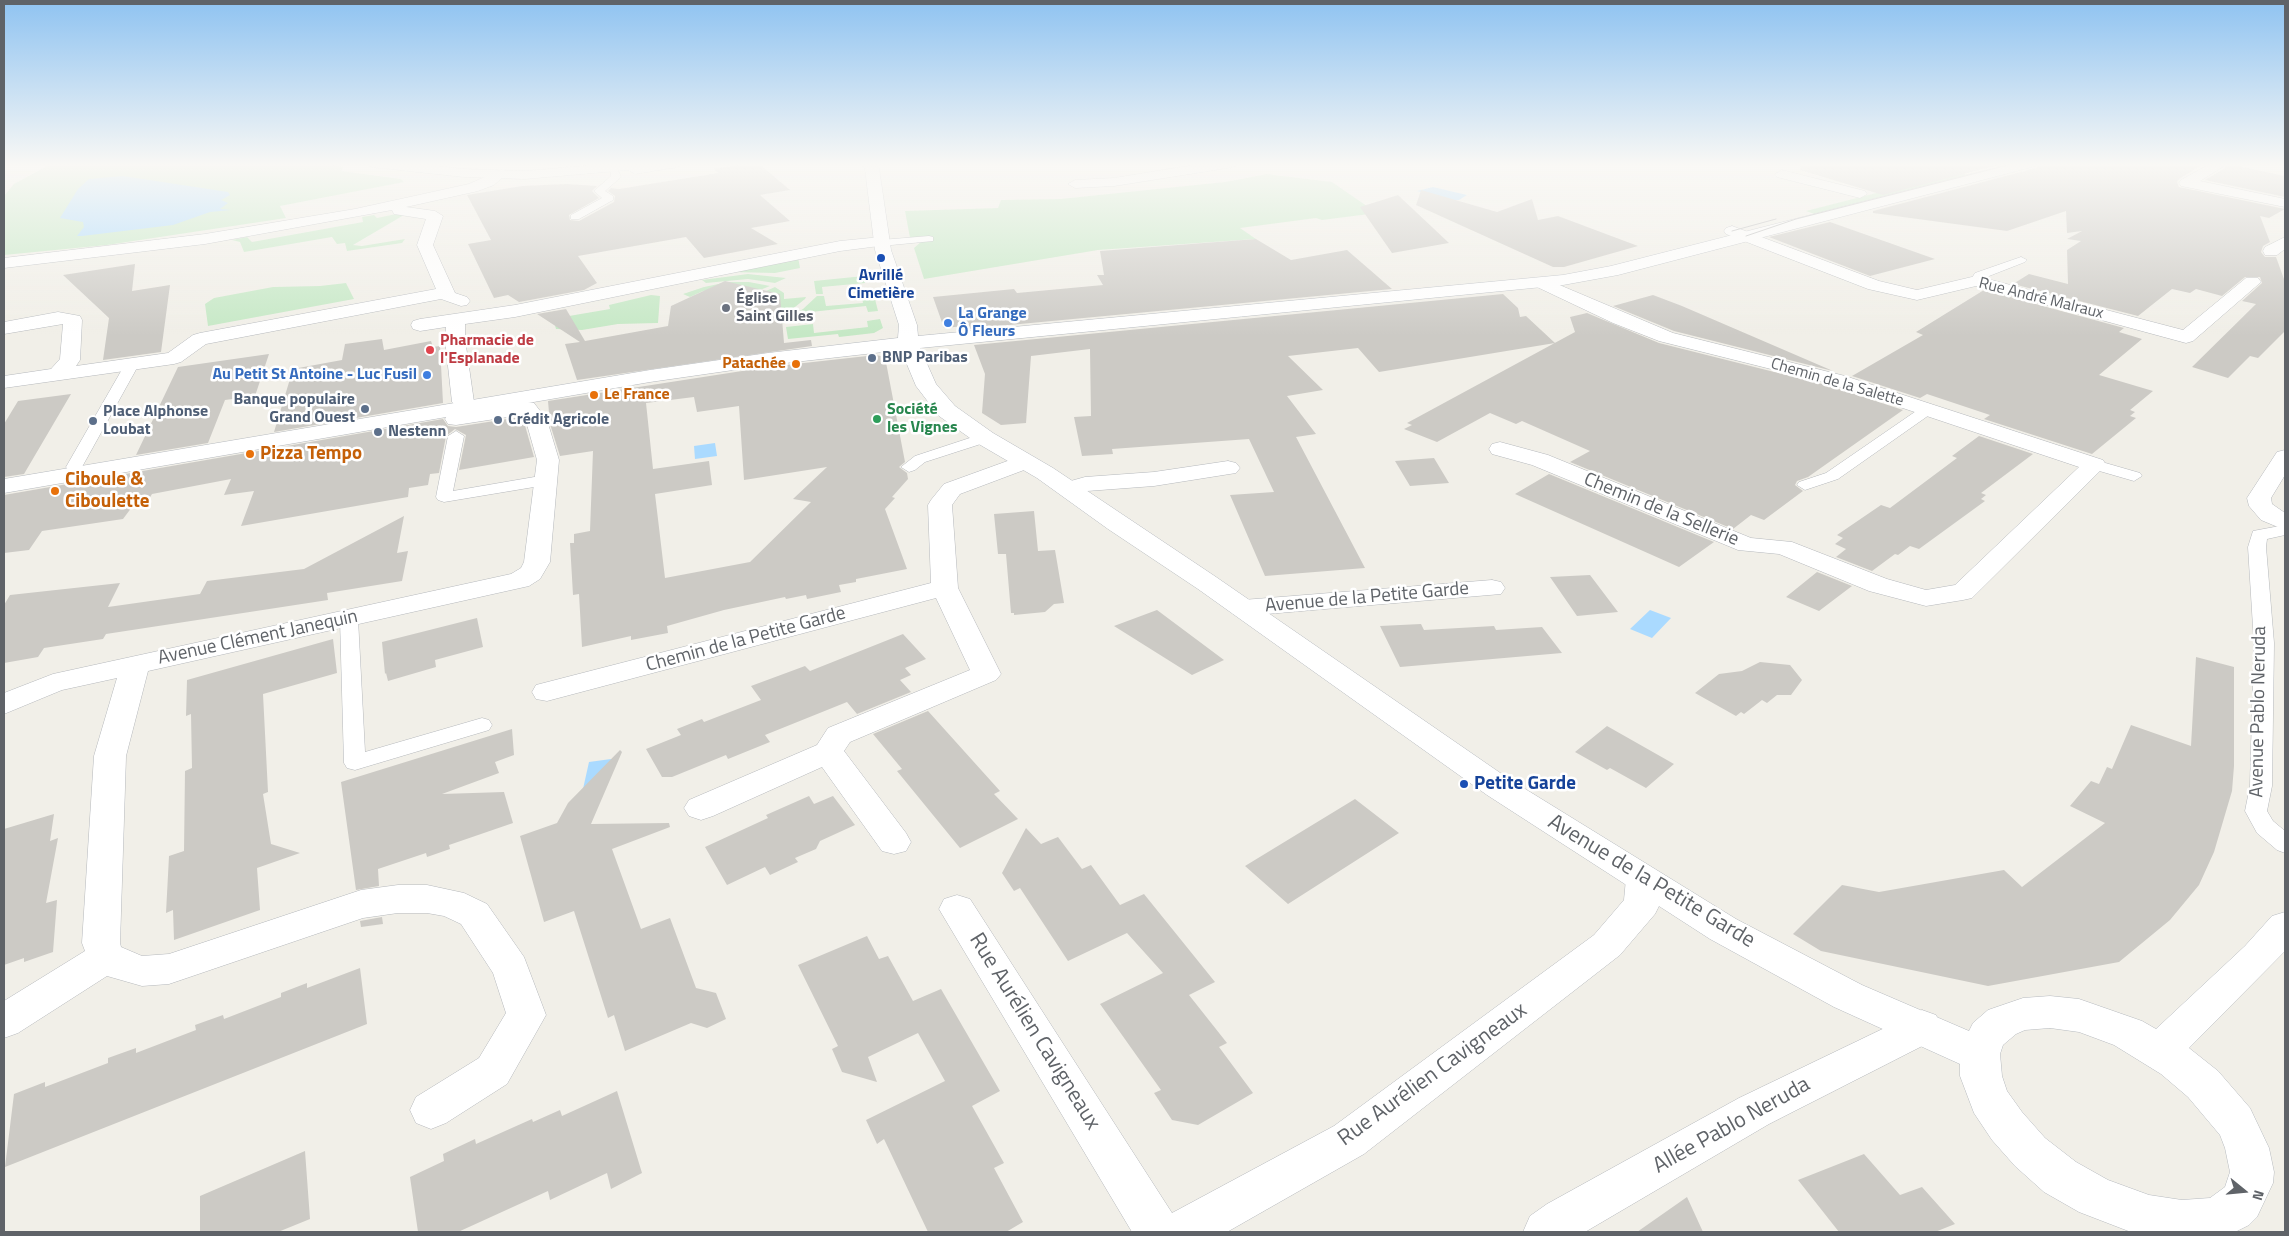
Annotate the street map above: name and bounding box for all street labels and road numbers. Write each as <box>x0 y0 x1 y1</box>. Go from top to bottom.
street label: Rue André Malraux <box>1977 274 2105 324</box>
street label: Chemin de la Salette <box>1768 355 1906 411</box>
street label: Chemin de la Sellerie <box>1580 469 1742 551</box>
street label: Avenue de la Petite Garde <box>1264 578 1470 618</box>
street label: Chemin de la Petite Garde <box>644 602 848 678</box>
street label: Avenue Clément Janequin <box>156 606 360 670</box>
street label: Avenue Pablo Neruda <box>2246 626 2272 798</box>
street label: Avenue de la Petite Garde <box>1543 810 1759 954</box>
street label: Rue Aurélien Cavigneaux <box>963 929 1105 1135</box>
street label: Rue Aurélien Cavigneaux <box>1333 998 1533 1152</box>
street label: Allée Pablo Neruda <box>1649 1072 1815 1180</box>

